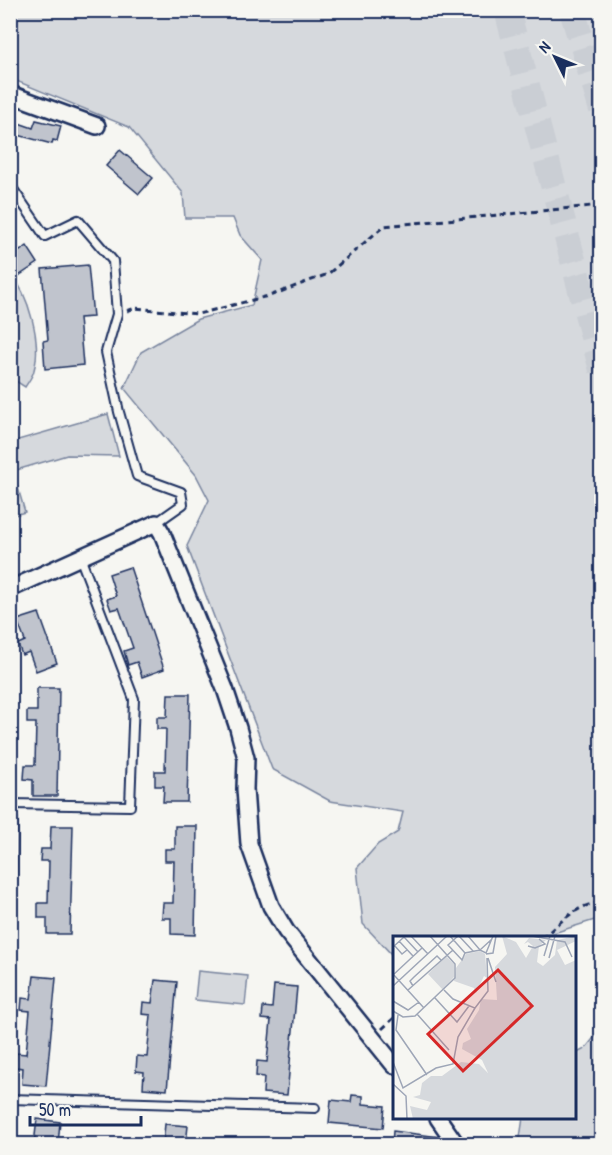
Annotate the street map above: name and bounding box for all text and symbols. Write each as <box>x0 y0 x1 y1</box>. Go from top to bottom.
north arrow <box>525 27 585 87</box>
text: N <box>533 36 555 57</box>
inset map <box>393 936 576 1119</box>
scale bar <box>30 1089 141 1127</box>
text: 50 m <box>39 1097 71 1122</box>

